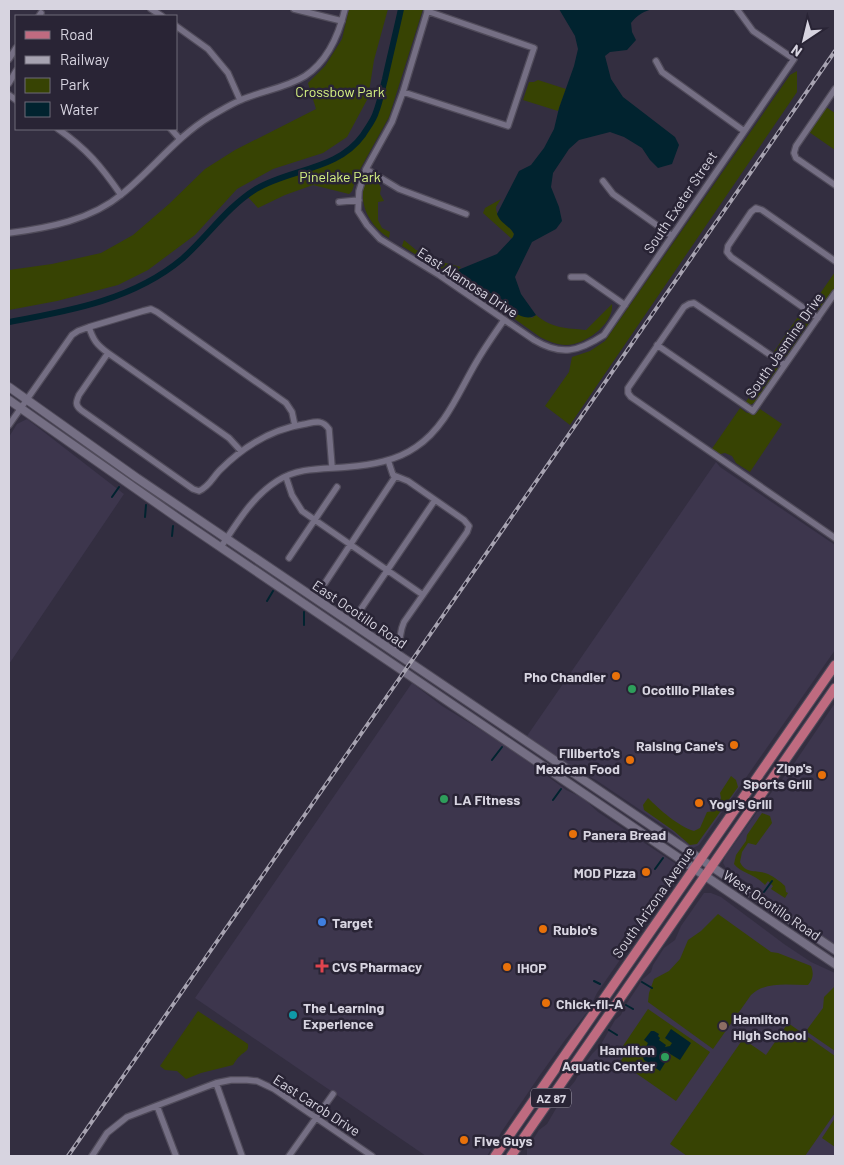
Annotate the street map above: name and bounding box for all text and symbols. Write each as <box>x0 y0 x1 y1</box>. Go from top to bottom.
legend <box>15 15 178 130</box>
north arrow <box>779 15 829 65</box>
text: Road <box>60 25 93 43</box>
text: N <box>788 41 805 61</box>
text: Railway <box>60 50 109 68</box>
text: Park <box>60 75 90 93</box>
park label: Crossbow Park <box>295 83 385 100</box>
text: Water <box>60 100 99 118</box>
street label: South Exeter Street <box>640 148 720 256</box>
park label: Pinelake Park <box>299 168 381 185</box>
street label: East Alamosa Drive <box>415 243 521 321</box>
street label: South Jasmine Drive <box>741 289 827 401</box>
street label: East Ocotillo Road <box>310 576 410 652</box>
place label: Pho Chandler <box>524 668 607 685</box>
marker: Pho Chandler <box>610 670 622 682</box>
place label: Ocotillo Pilates <box>642 681 734 698</box>
marker: Ocotillo Pilates <box>626 683 638 695</box>
place label: Raising Cane's <box>636 737 724 754</box>
marker: Raising Cane's <box>728 739 740 751</box>
place label: Filiberto's Mexican Food <box>536 744 620 777</box>
marker: Filiberto's Mexican Food <box>624 754 636 766</box>
place label: Zipp's Sports Grill <box>743 759 812 792</box>
marker: Zipp's Sports Grill <box>816 769 828 781</box>
place label: LA Fitness <box>454 791 520 808</box>
marker: LA Fitness <box>438 793 450 805</box>
place label: Yogi's Grill <box>709 795 772 812</box>
marker: Yogi's Grill <box>693 797 705 809</box>
place label: Panera Bread <box>583 826 666 843</box>
marker: Panera Bread <box>567 828 579 840</box>
street label: South Arizona Avenue <box>608 843 698 961</box>
place label: MOD Pizza <box>574 864 636 881</box>
marker: MOD Pizza <box>640 866 652 878</box>
street label: West Ocotillo Road <box>720 866 824 944</box>
place label: Target <box>332 914 373 931</box>
marker: Target <box>316 916 328 928</box>
place label: Rubio's <box>553 921 597 938</box>
marker: Rubio's <box>537 923 549 935</box>
place label: CVS Pharmacy <box>332 958 422 975</box>
place label: IHOP <box>517 959 546 976</box>
marker: CVS Pharmacy <box>316 960 328 972</box>
marker: IHOP <box>501 961 513 973</box>
place label: Chick-fil-A <box>556 995 624 1012</box>
marker: Chick-fil-A <box>540 997 552 1009</box>
place label: The Learning Experience <box>303 999 384 1032</box>
marker: The Learning Experience <box>287 1009 299 1021</box>
place label: Hamilton High School <box>733 1010 806 1043</box>
marker: Hamilton High School <box>717 1020 729 1032</box>
place label: Hamilton Aquatic Center <box>562 1041 656 1074</box>
marker: Hamilton Aquatic Center <box>659 1051 671 1063</box>
street label: East Carob Drive <box>270 1071 364 1139</box>
road number: AZ 87 <box>531 1088 571 1108</box>
place label: Five Guys <box>474 1132 532 1149</box>
marker: Five Guys <box>458 1134 470 1146</box>

